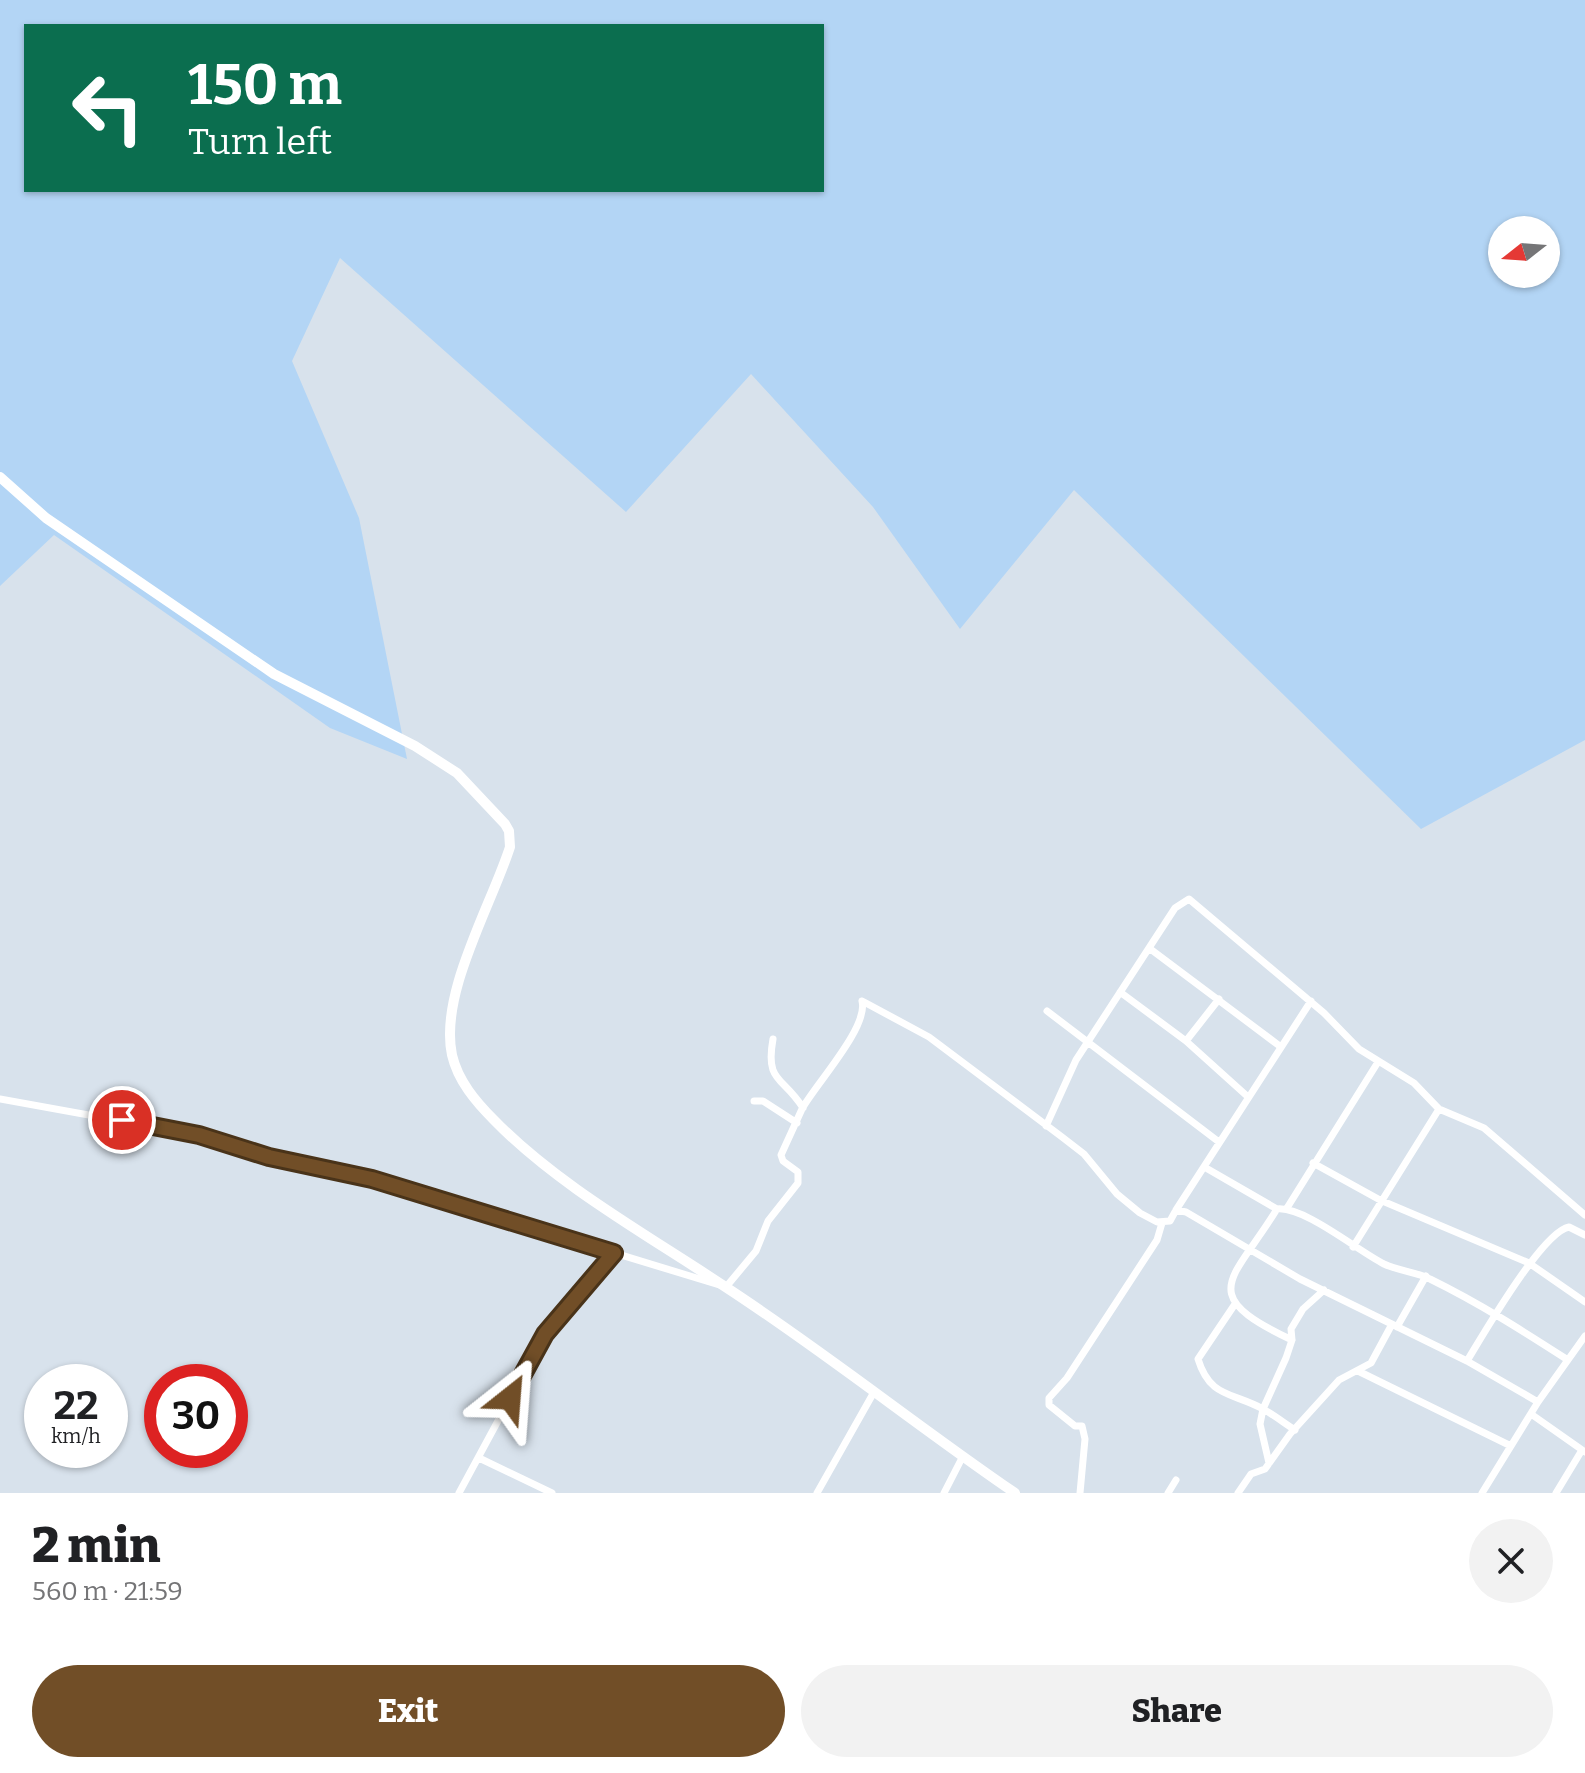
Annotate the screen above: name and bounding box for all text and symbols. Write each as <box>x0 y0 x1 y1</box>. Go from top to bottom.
text: 150 m <box>188 52 342 119</box>
icon: left <box>56 56 160 160</box>
text: Turn left <box>188 120 332 164</box>
north arrow <box>1488 216 1560 288</box>
map controls <box>1488 216 1560 288</box>
pin <box>88 1086 156 1154</box>
icon: arrive <box>100 1098 144 1142</box>
position arrow <box>468 1356 552 1440</box>
speed limit sign: 30 <box>144 1364 248 1468</box>
text: 22 <box>53 1382 99 1430</box>
text: km/h <box>51 1424 101 1448</box>
text: 2 min <box>32 1517 160 1575</box>
button: close <box>1469 1519 1553 1603</box>
text: 560 m · 21:59 <box>32 1576 183 1607</box>
button: Exit <box>32 1665 785 1757</box>
button: Share <box>801 1665 1553 1757</box>

